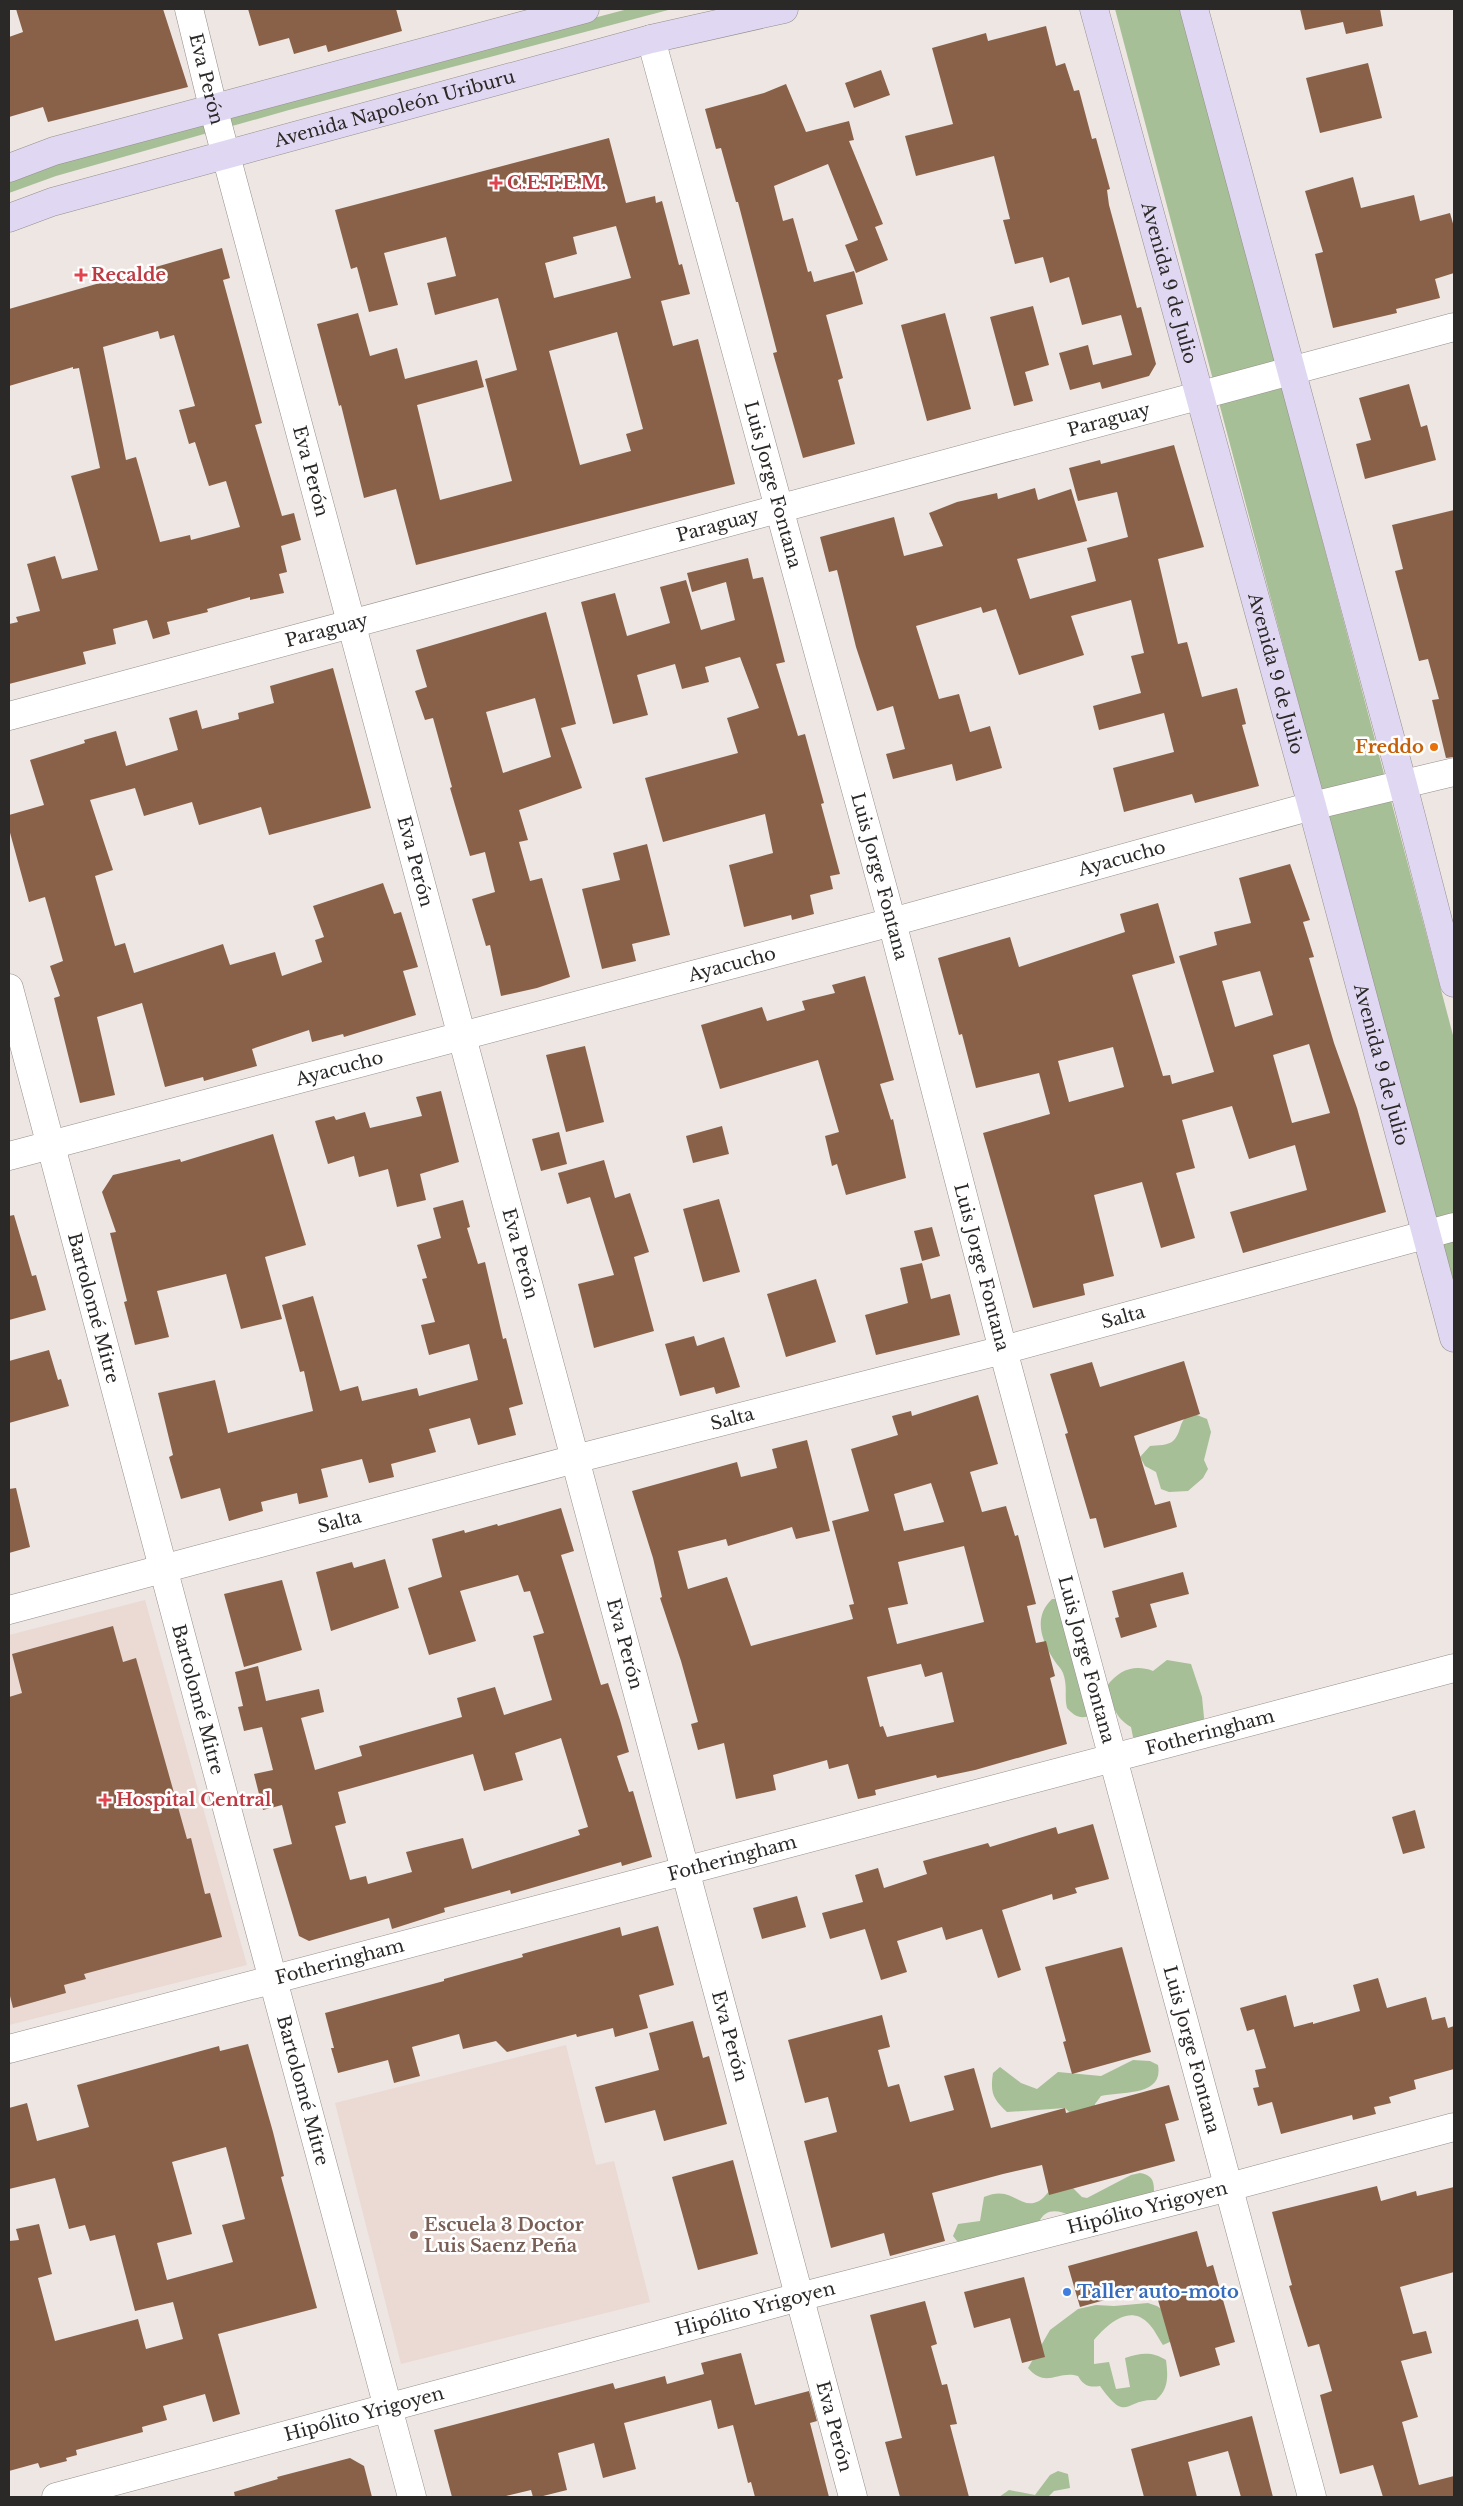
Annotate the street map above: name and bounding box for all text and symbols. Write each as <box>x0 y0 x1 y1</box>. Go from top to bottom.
street label: Eva Perón <box>184 31 228 127</box>
street label: Avenida Napoleón Uriburu <box>271 65 518 152</box>
place label: C.E.T.E.M. <box>507 172 606 194</box>
marker: C.E.T.E.M. <box>489 176 503 190</box>
street label: Avenida 9 de Julio <box>1136 199 1201 366</box>
place label: Recalde <box>91 264 166 286</box>
marker: Recalde <box>75 269 87 281</box>
street label: Paraguay <box>1065 398 1153 442</box>
street label: Luis Jorge Fontana <box>739 399 806 571</box>
street label: Eva Perón <box>288 423 333 519</box>
street label: Paraguay <box>674 503 762 547</box>
street label: Avenida 9 de Julio <box>1243 589 1308 757</box>
street label: Paraguay <box>283 609 371 652</box>
place label: Freddo <box>1355 736 1424 758</box>
marker: Freddo <box>1428 741 1440 753</box>
street label: Luis Jorge Fontana <box>846 790 912 963</box>
street label: Eva Perón <box>392 814 438 909</box>
street label: Ayacucho <box>1075 836 1168 881</box>
street label: Ayacucho <box>685 942 778 987</box>
street label: Avenida 9 de Julio <box>1349 980 1413 1148</box>
street label: Ayacucho <box>292 1046 386 1091</box>
street label: Luis Jorge Fontana <box>949 1181 1014 1354</box>
street label: Eva Perón <box>497 1206 543 1302</box>
street label: Bartolomé Mitre <box>63 1230 124 1386</box>
street label: Salta <box>1099 1301 1147 1334</box>
street label: Salta <box>708 1403 756 1435</box>
street label: Salta <box>315 1506 364 1538</box>
street label: Luis Jorge Fontana <box>1053 1573 1119 1746</box>
street label: Eva Perón <box>602 1596 647 1692</box>
street label: Bartolomé Mitre <box>167 1622 228 1777</box>
street label: Fotheringham <box>1143 1705 1277 1760</box>
place label: Hospital Central <box>116 1789 272 1811</box>
marker: Hospital Central <box>98 1793 112 1807</box>
street label: Fotheringham <box>666 1831 799 1886</box>
street label: Fotheringham <box>273 1934 406 1989</box>
street label: Luis Jorge Fontana <box>1158 1963 1225 2136</box>
street label: Eva Perón <box>707 1988 752 2084</box>
street label: Bartolomé Mitre <box>272 2013 333 2168</box>
street label: Hipólito Yrigoyen <box>1065 2177 1230 2239</box>
place label: Escuela 3 Doctor Luis Saenz Peña <box>424 2214 584 2257</box>
marker: Escuela 3 Doctor Luis Saenz Peña <box>408 2229 420 2241</box>
street label: Hipólito Yrigoyen <box>673 2277 837 2341</box>
place label: Taller auto-moto <box>1077 2281 1239 2303</box>
marker: Taller auto-moto <box>1061 2286 1073 2298</box>
street label: Eva Perón <box>811 2379 857 2474</box>
street label: Hipólito Yrigoyen <box>282 2382 446 2446</box>

